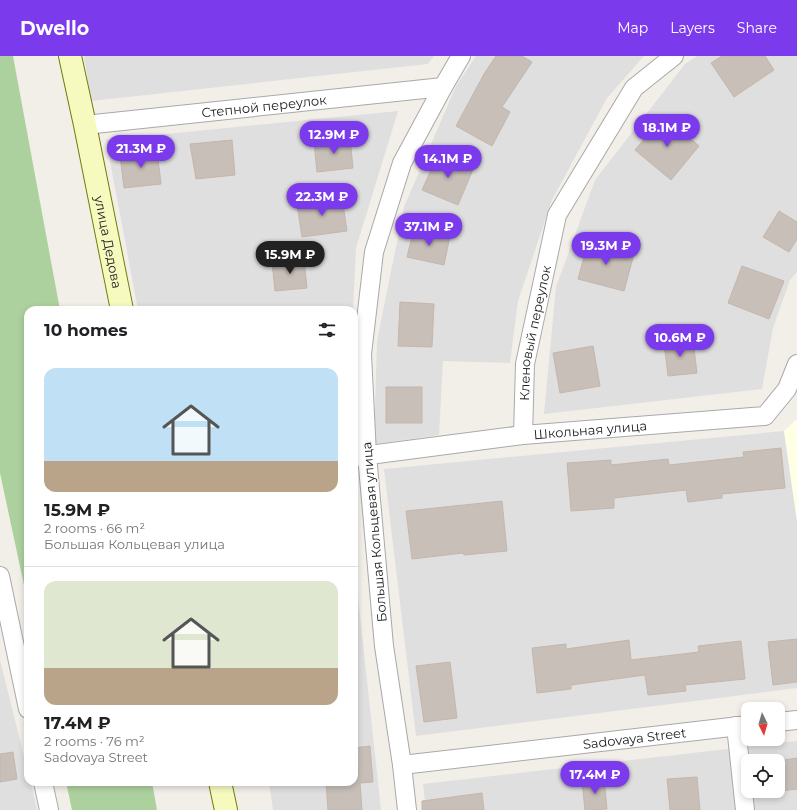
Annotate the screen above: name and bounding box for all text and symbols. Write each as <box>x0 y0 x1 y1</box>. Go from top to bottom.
text: Dwello <box>20 17 89 40</box>
text: Map <box>617 19 648 37</box>
text: Layers <box>670 19 715 37</box>
text: Share <box>737 19 777 37</box>
street label: Степной переулок <box>201 91 328 121</box>
pin: 18.1M ₽ <box>630 114 704 148</box>
text: 18.1M ₽ <box>643 119 691 135</box>
pin: 12.9M ₽ <box>297 121 371 155</box>
text: 12.9M ₽ <box>309 126 359 142</box>
pin: 21.3M ₽ <box>104 135 178 169</box>
text: 21.3M ₽ <box>116 140 166 156</box>
pin: 14.1M ₽ <box>411 145 485 179</box>
text: 14.1M ₽ <box>424 150 472 166</box>
pin: 22.3M ₽ <box>285 183 359 217</box>
text: 22.3M ₽ <box>296 188 348 204</box>
street label: улица Дедова <box>91 193 126 290</box>
pin: 37.1M ₽ <box>392 213 466 247</box>
text: 37.1M ₽ <box>404 218 454 234</box>
pin: 19.3M ₽ <box>569 232 643 266</box>
text: 19.3M ₽ <box>581 237 631 253</box>
pin: 15.9M ₽ <box>253 241 327 275</box>
text: 15.9M ₽ <box>265 246 315 262</box>
street label: Кленовый переулок <box>516 263 554 401</box>
icon: filters <box>316 319 338 341</box>
text: 10 homes <box>44 320 128 340</box>
pin: 10.6M ₽ <box>643 324 717 358</box>
text: 10.6M ₽ <box>654 329 706 345</box>
icon: home <box>155 394 227 466</box>
street label: Школьная улица <box>533 417 648 442</box>
street label: Большая Кольцевая улица <box>358 441 390 623</box>
text: 15.9M ₽ <box>44 500 110 520</box>
text: 2 rooms · 66 m² <box>44 520 145 536</box>
text: Большая Кольцевая улица <box>44 536 225 552</box>
icon: home <box>155 607 227 679</box>
north arrow <box>741 702 785 746</box>
map controls <box>741 702 785 798</box>
text: 17.4M ₽ <box>44 713 111 733</box>
street label: Sadovaya Street <box>582 724 687 752</box>
text: 2 rooms · 76 m² <box>44 733 144 749</box>
text: Sadovaya Street <box>44 749 148 765</box>
button: locate <box>741 754 785 798</box>
pin: 17.4M ₽ <box>558 761 632 795</box>
text: 17.4M ₽ <box>569 766 621 782</box>

